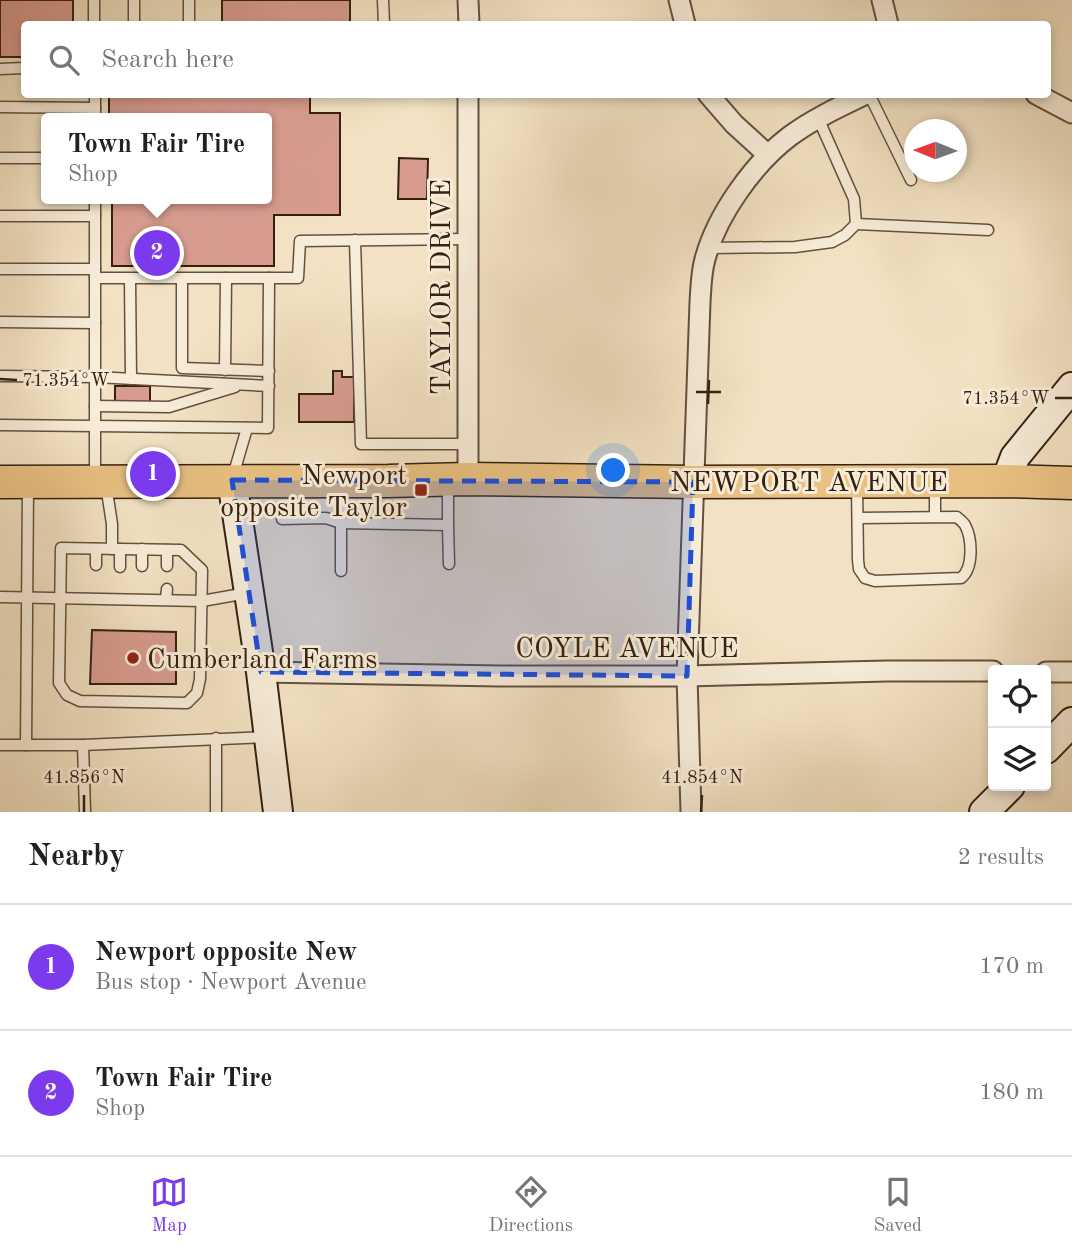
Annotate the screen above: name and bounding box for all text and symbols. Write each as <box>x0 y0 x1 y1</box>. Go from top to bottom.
search box <box>21 21 1051 98</box>
icon: search <box>45 41 83 79</box>
text: Search here <box>101 47 234 73</box>
popup <box>41 113 272 204</box>
north arrow <box>904 119 967 182</box>
text: Town Fair Tire <box>68 132 245 158</box>
text: Shop <box>68 163 118 186</box>
street label: TAYLOR DRIVE <box>429 179 457 395</box>
pin: 2 <box>134 227 180 279</box>
text: 71.354°W <box>23 372 109 390</box>
text: 71.354°W <box>963 390 1049 408</box>
pin: 1 <box>130 448 176 500</box>
your location <box>596 453 630 487</box>
place label: Newport opposite Taylor <box>220 463 407 523</box>
street label: NEWPORT AVENUE <box>670 470 948 498</box>
marker: Newport opposite Taylor <box>413 482 429 498</box>
street label: COYLE AVENUE <box>515 636 739 664</box>
place label: Cumberland Farms <box>147 647 377 675</box>
marker: Cumberland Farms <box>125 650 141 666</box>
map controls <box>988 665 1051 791</box>
button: locate <box>988 665 1051 728</box>
button: layers <box>988 728 1051 791</box>
text: 41.856°N <box>43 769 125 787</box>
text: 41.854°N <box>661 769 743 787</box>
text: Nearby <box>28 842 125 872</box>
text: 2 results <box>958 846 1044 869</box>
text: Newport opposite New <box>95 940 357 966</box>
text: 1 <box>44 955 58 978</box>
text: 170 m <box>979 955 1044 978</box>
text: Bus stop · Newport Avenue <box>95 971 367 994</box>
text: Town Fair Tire <box>95 1066 272 1092</box>
text: 2 <box>44 1081 58 1104</box>
text: 180 m <box>979 1081 1044 1104</box>
text: Shop <box>95 1097 145 1120</box>
tab: Map <box>150 1173 188 1238</box>
tab: Directions <box>489 1173 573 1238</box>
tab: Saved <box>873 1173 922 1238</box>

